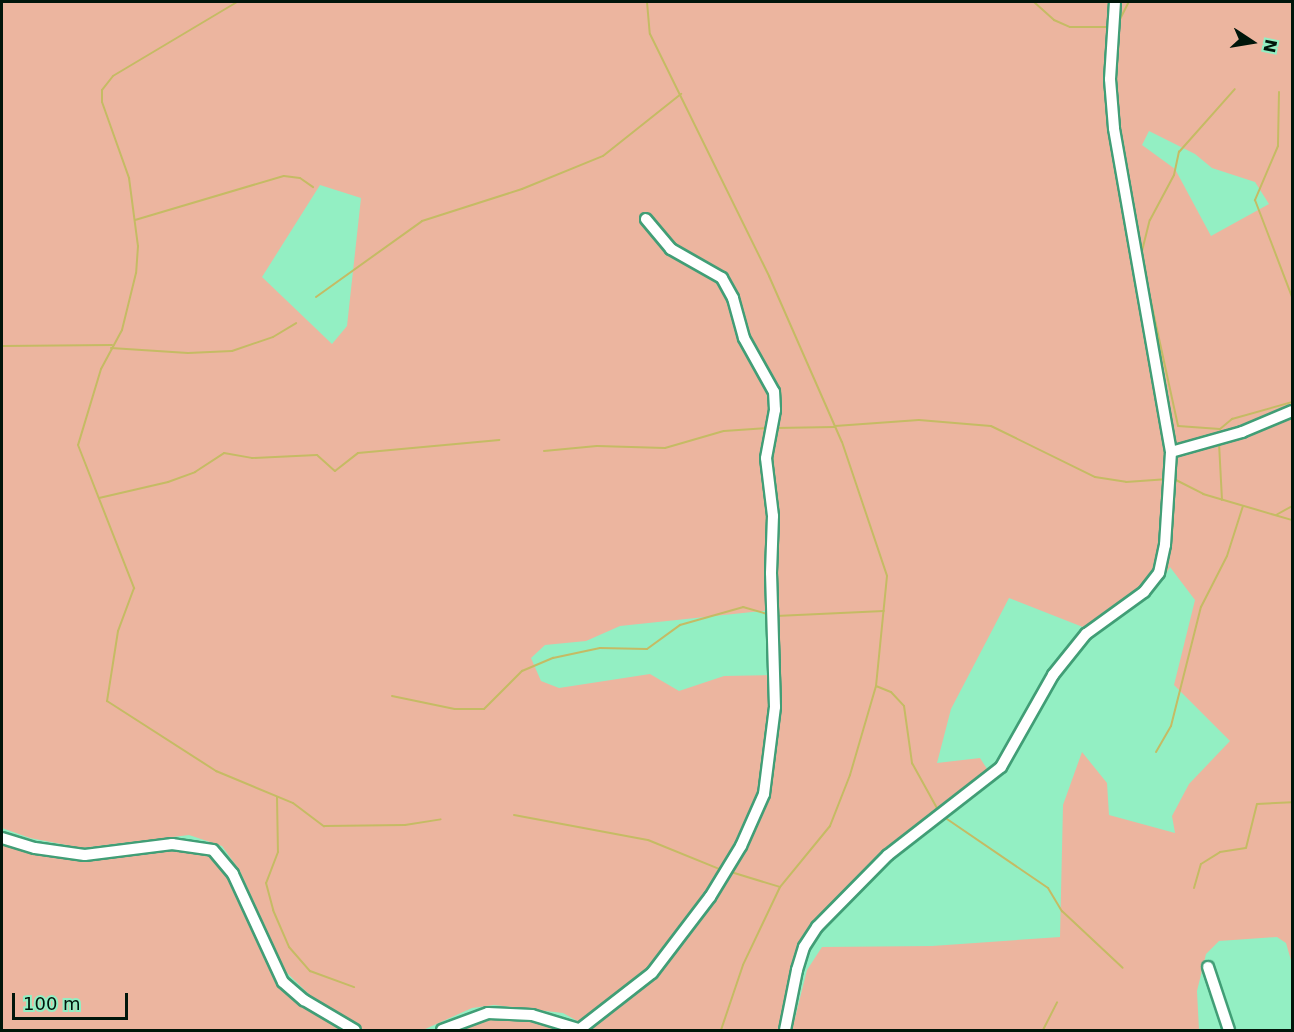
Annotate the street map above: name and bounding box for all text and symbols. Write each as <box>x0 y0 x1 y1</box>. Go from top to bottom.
north arrow <box>1222 12 1282 72</box>
text: N <box>1259 37 1281 54</box>
scale bar <box>15 981 130 1019</box>
text: 100 m <box>23 993 81 1014</box>

